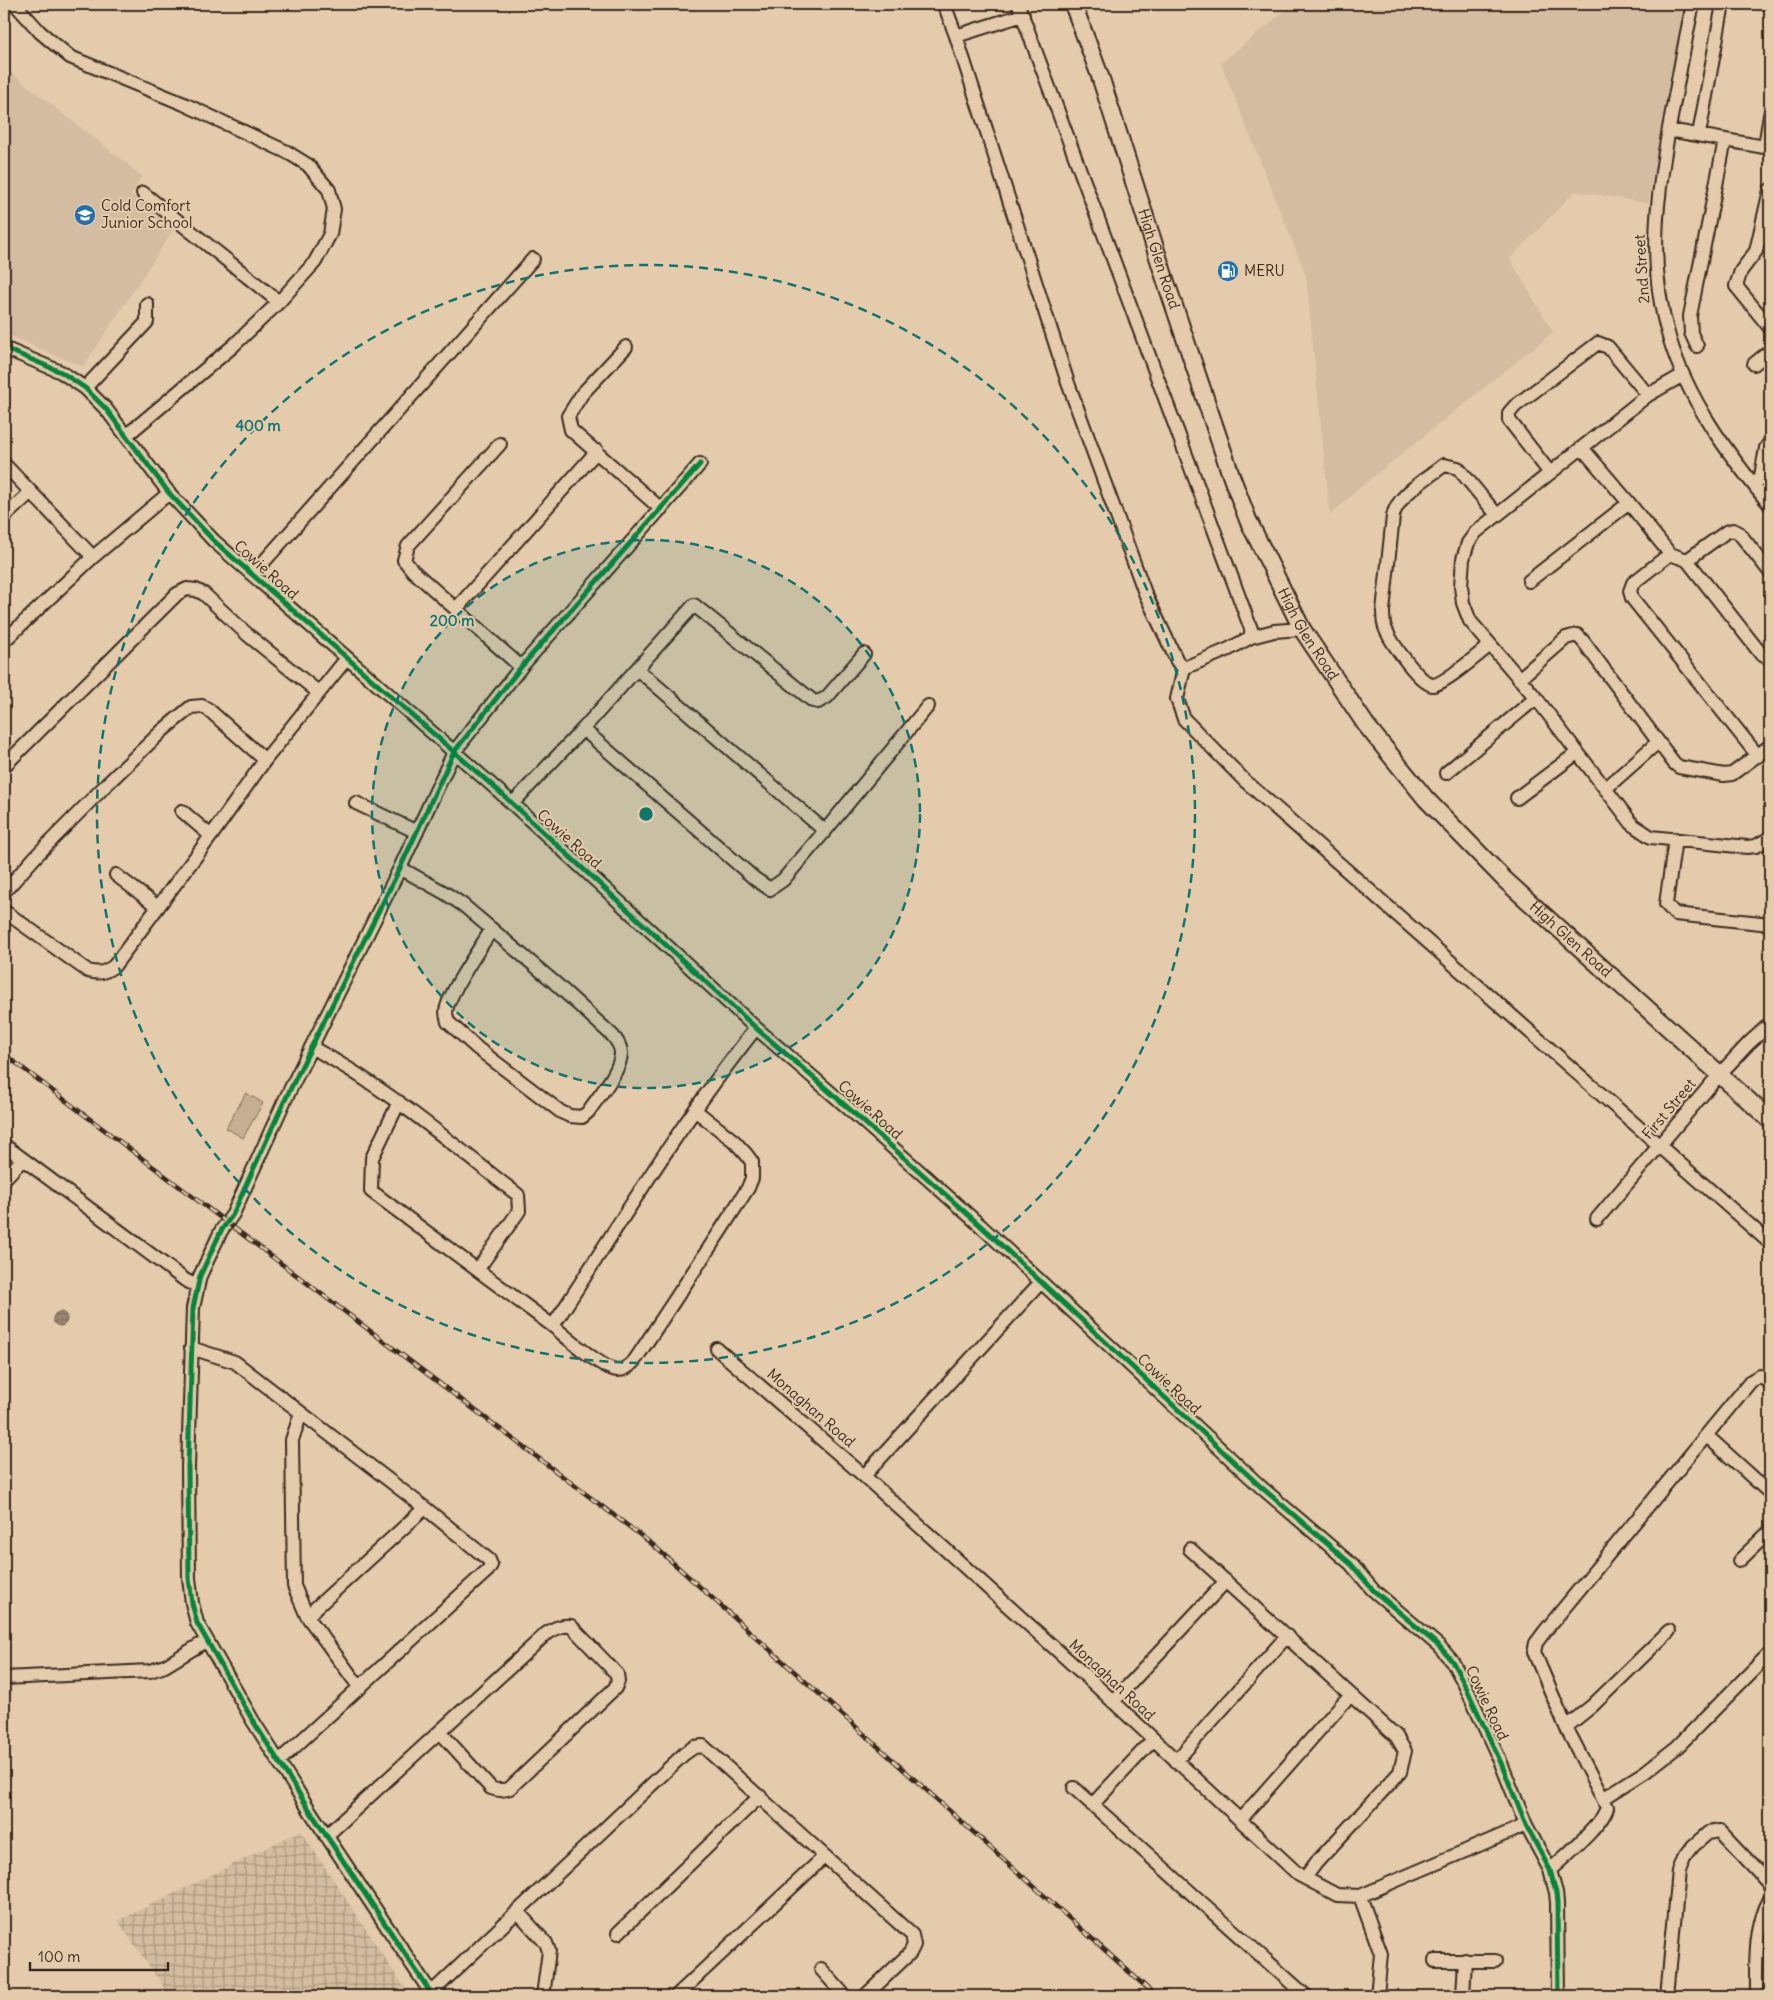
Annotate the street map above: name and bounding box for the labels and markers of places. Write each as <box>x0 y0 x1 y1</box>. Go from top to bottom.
place label: Cold Comfort Junior School <box>101 196 192 232</box>
school or university icon: Cold Comfort Junior School <box>73 203 97 227</box>
fuel station icon: MERU <box>1216 259 1240 283</box>
place label: MERU <box>1244 261 1285 280</box>
centre of rings <box>637 805 655 823</box>

